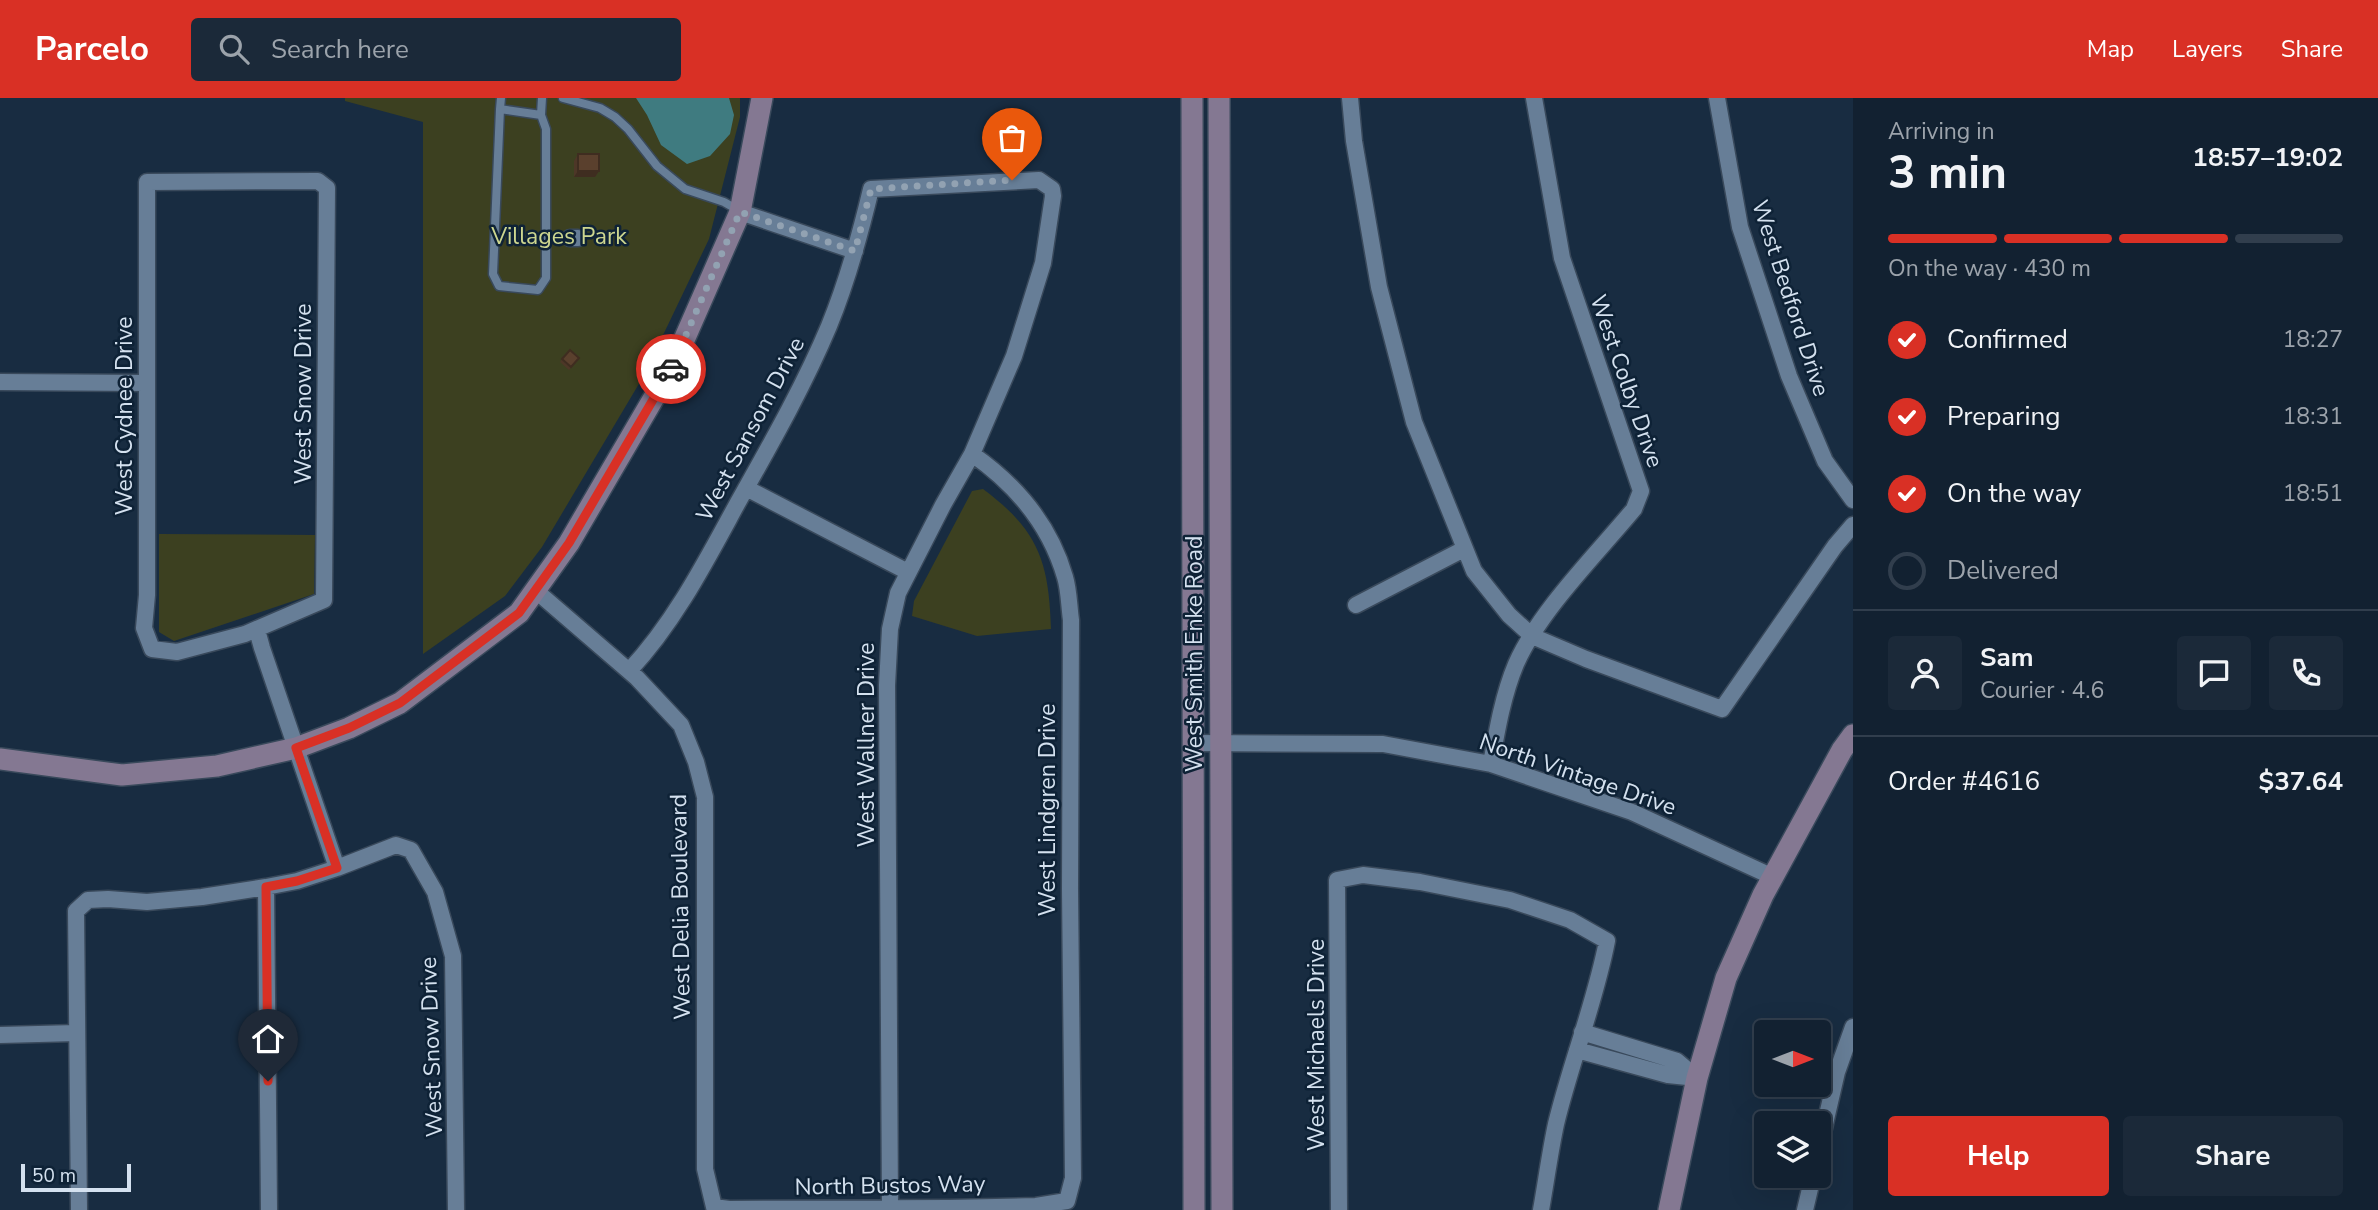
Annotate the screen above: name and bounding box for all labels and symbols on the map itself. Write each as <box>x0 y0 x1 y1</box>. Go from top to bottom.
pin <box>982 108 1042 180</box>
street label: West Bedford Drive <box>1744 196 1837 400</box>
park label: Villages Park <box>490 221 627 252</box>
street label: West Colby Drive <box>1582 291 1671 472</box>
street label: West Snow Drive <box>288 304 319 484</box>
street label: West Cydnee Drive <box>109 316 140 516</box>
street label: West Sansom Drive <box>689 332 812 527</box>
courier <box>636 334 706 404</box>
street label: West Smith Enke Road <box>1179 536 1210 772</box>
street label: West Wallner Drive <box>851 643 882 847</box>
street label: West Lindgren Drive <box>1032 704 1063 916</box>
street label: North Vintage Drive <box>1475 726 1680 823</box>
street label: West Delia Boulevard <box>663 794 698 1020</box>
street label: West Michaels Drive <box>1301 939 1332 1151</box>
street label: West Snow Drive <box>413 956 450 1138</box>
pin <box>238 1009 298 1081</box>
north arrow <box>1754 1020 1830 1097</box>
scale bar <box>21 1161 131 1193</box>
street label: North Bustos Way <box>794 1168 986 1203</box>

